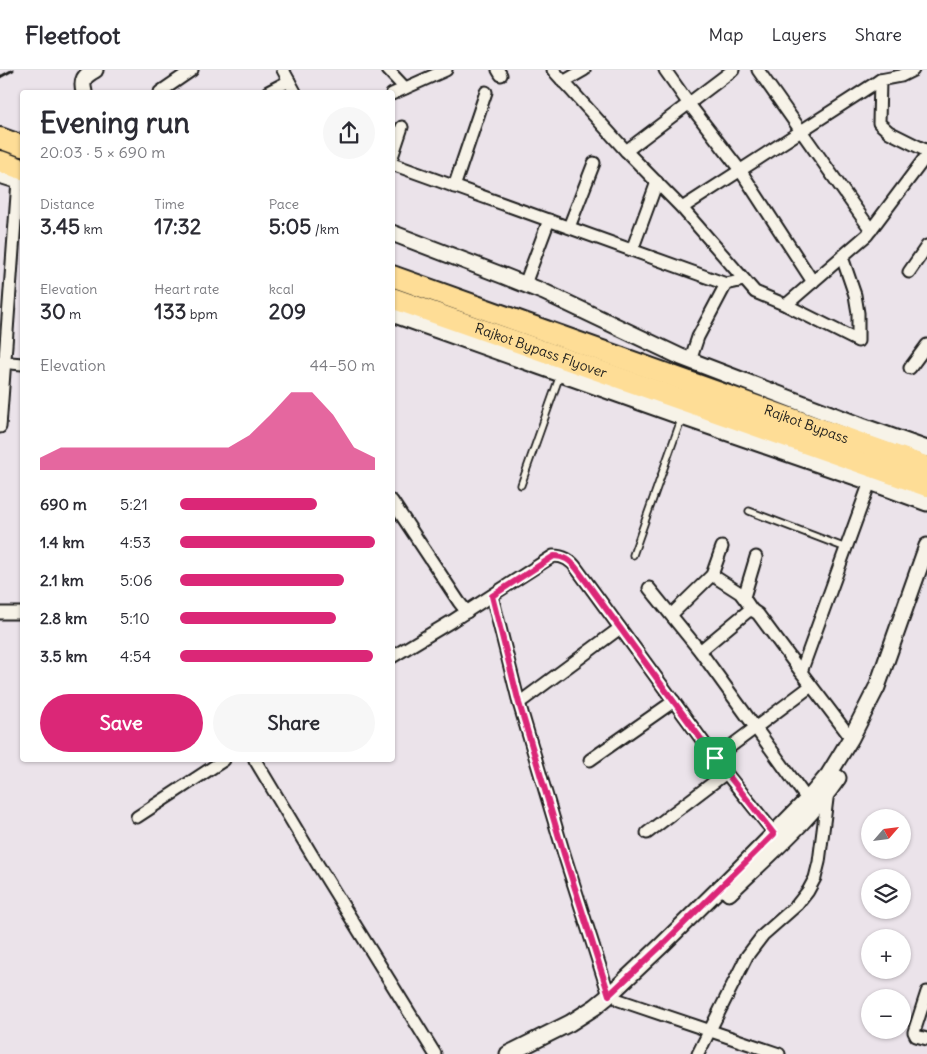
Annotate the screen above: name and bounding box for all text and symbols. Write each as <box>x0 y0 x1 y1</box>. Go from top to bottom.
text: Fleetfoot <box>25 20 120 50</box>
text: Map <box>708 23 743 46</box>
text: Layers <box>771 23 827 46</box>
text: Share <box>855 23 902 46</box>
text: Evening run <box>40 105 190 141</box>
button: share <box>323 107 375 159</box>
text: 20:03 · 5 × 690 m <box>40 142 165 162</box>
text: Distance <box>40 195 95 213</box>
text: Time <box>154 195 185 213</box>
text: Pace <box>269 195 299 213</box>
text: 3.45 <box>40 213 80 240</box>
text: 17:32 <box>154 213 201 240</box>
text: 5:05 <box>269 213 311 240</box>
text: km <box>80 220 103 238</box>
text: /km <box>311 220 339 238</box>
text: Elevation <box>40 280 97 298</box>
text: Heart rate <box>154 280 219 298</box>
text: kcal <box>269 280 294 298</box>
text: 30 <box>40 298 66 325</box>
text: 133 <box>154 298 187 325</box>
text: 209 <box>269 298 306 325</box>
text: m <box>66 305 81 323</box>
text: bpm <box>187 305 218 323</box>
street label: Rajkot Bypass Flyover <box>472 319 610 382</box>
text: Elevation <box>40 355 106 375</box>
text: 44–50 m <box>310 355 375 375</box>
street label: Rajkot Bypass <box>762 401 851 447</box>
text: 690 m <box>40 494 87 514</box>
text: 5:21 <box>120 494 148 514</box>
text: 1.4 km <box>40 532 85 552</box>
text: 4:53 <box>120 532 151 552</box>
text: 2.1 km <box>40 570 84 590</box>
text: 5:06 <box>120 570 153 590</box>
text: 2.8 km <box>40 608 87 628</box>
text: 5:10 <box>120 608 150 628</box>
text: 3.5 km <box>40 646 88 666</box>
text: 4:54 <box>120 646 151 666</box>
button: Save <box>40 694 203 752</box>
button: Share <box>213 694 375 752</box>
pin <box>694 737 736 779</box>
icon: arrive <box>701 744 729 772</box>
north arrow <box>861 809 911 859</box>
map controls <box>861 809 911 1039</box>
button: layers <box>861 869 911 919</box>
button: + <box>861 929 911 979</box>
button: − <box>861 989 911 1039</box>

